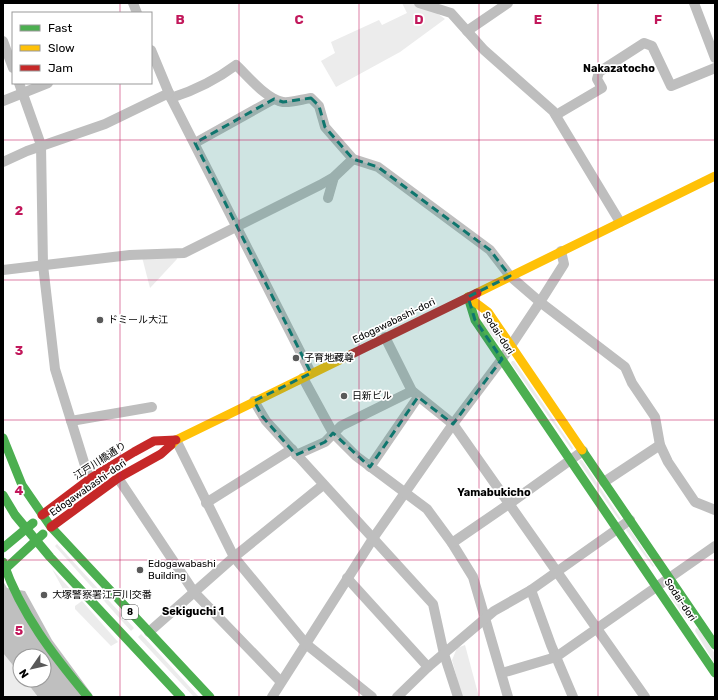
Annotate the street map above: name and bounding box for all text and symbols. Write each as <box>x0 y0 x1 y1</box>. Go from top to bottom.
legend <box>12 12 152 84</box>
text: B <box>175 12 185 27</box>
text: C <box>294 12 304 27</box>
text: D <box>414 12 424 27</box>
text: E <box>534 12 542 27</box>
text: F <box>654 12 662 27</box>
text: Fast <box>48 21 72 35</box>
text: Slow <box>48 41 75 55</box>
text: Jam <box>48 61 73 75</box>
district label: Nakazatocho <box>583 62 655 75</box>
text: 2 <box>15 203 23 218</box>
street label: Edogawabashi-dori <box>351 296 437 346</box>
street label: Sodai-dori <box>480 309 516 357</box>
place label: ドミール大江 <box>108 314 168 326</box>
marker: ドミール大江 <box>95 315 105 325</box>
text: 3 <box>15 343 24 358</box>
place label: 子育地藏尊 <box>304 352 354 364</box>
marker: 子育地藏尊 <box>291 353 301 363</box>
place label: 日新ビル <box>352 390 392 402</box>
marker: 日新ビル <box>339 391 349 401</box>
street label: 江戸川橋通り <box>72 440 128 482</box>
street label: Edogawabashi-dori <box>48 457 128 519</box>
text: 4 <box>15 483 24 498</box>
district label: Yamabukicho <box>457 486 531 499</box>
place label: Edogawabashi Building <box>148 558 216 582</box>
marker: Edogawabashi Building <box>135 565 145 575</box>
street label: Sodai-dori <box>661 576 699 624</box>
place label: 大塚警察署江戸川交番 <box>52 589 152 601</box>
marker: 大塚警察署江戸川交番 <box>39 590 49 600</box>
road number: 8 <box>122 605 138 619</box>
district label: Sekiguchi 1 <box>162 605 224 618</box>
text: 5 <box>15 623 23 638</box>
north arrow <box>12 648 52 688</box>
text: N <box>16 666 32 680</box>

